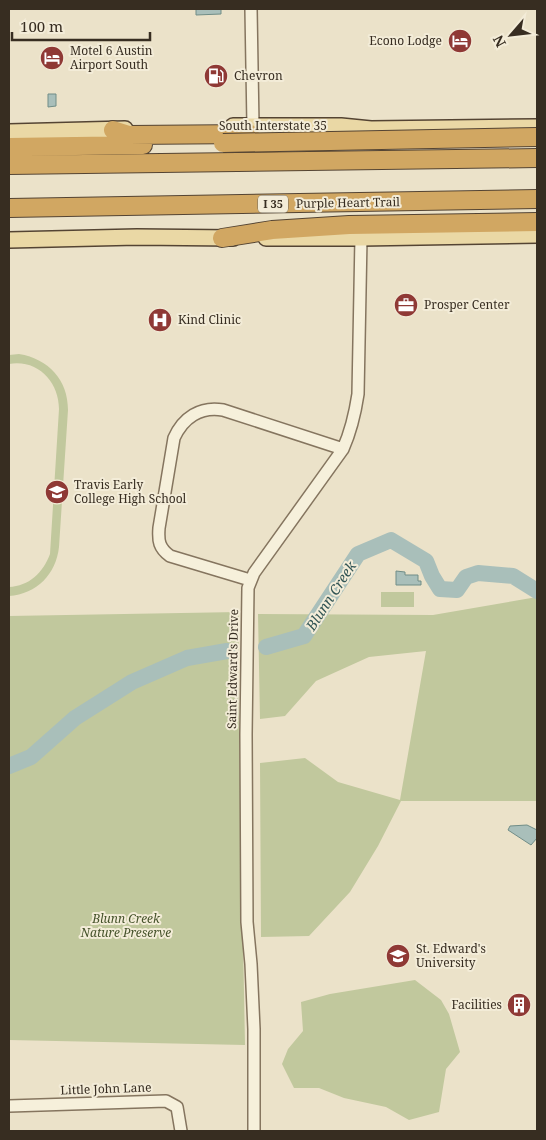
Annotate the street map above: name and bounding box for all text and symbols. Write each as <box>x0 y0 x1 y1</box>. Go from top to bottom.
scale bar <box>12 10 150 42</box>
north arrow <box>486 10 536 60</box>
text: 100 m <box>20 16 63 36</box>
hotel icon: Econo Lodge <box>447 28 473 54</box>
place label: Econo Lodge <box>369 32 442 49</box>
text: N <box>488 32 510 51</box>
place label: Motel 6 Austin Airport South <box>70 42 153 73</box>
hotel icon: Motel 6 Austin Airport South <box>39 45 65 71</box>
fuel station icon: Chevron <box>203 63 229 89</box>
place label: Chevron <box>234 67 283 84</box>
street label: South Interstate 35 <box>219 117 327 134</box>
street label: Purple Heart Trail <box>296 193 400 212</box>
road number: I 35 <box>258 195 288 212</box>
office icon: Prosper Center <box>393 292 419 318</box>
place label: Prosper Center <box>424 296 510 313</box>
hospital icon: Kind Clinic <box>147 307 173 333</box>
place label: Kind Clinic <box>178 311 241 328</box>
place label: Travis Early College High School <box>74 476 187 507</box>
school or university icon: Travis Early College High School <box>44 479 70 505</box>
water label: Blunn Creek <box>301 557 361 635</box>
street label: Saint Edward's Drive <box>223 609 242 729</box>
park label: Blunn Creek Nature Preserve <box>80 910 171 941</box>
place label: St. Edward's University <box>416 940 486 971</box>
school or university icon: St. Edward's University <box>385 943 411 969</box>
building icon: Facilities <box>506 992 532 1018</box>
place label: Facilities <box>451 996 502 1013</box>
street label: Little John Lane <box>60 1078 152 1099</box>

